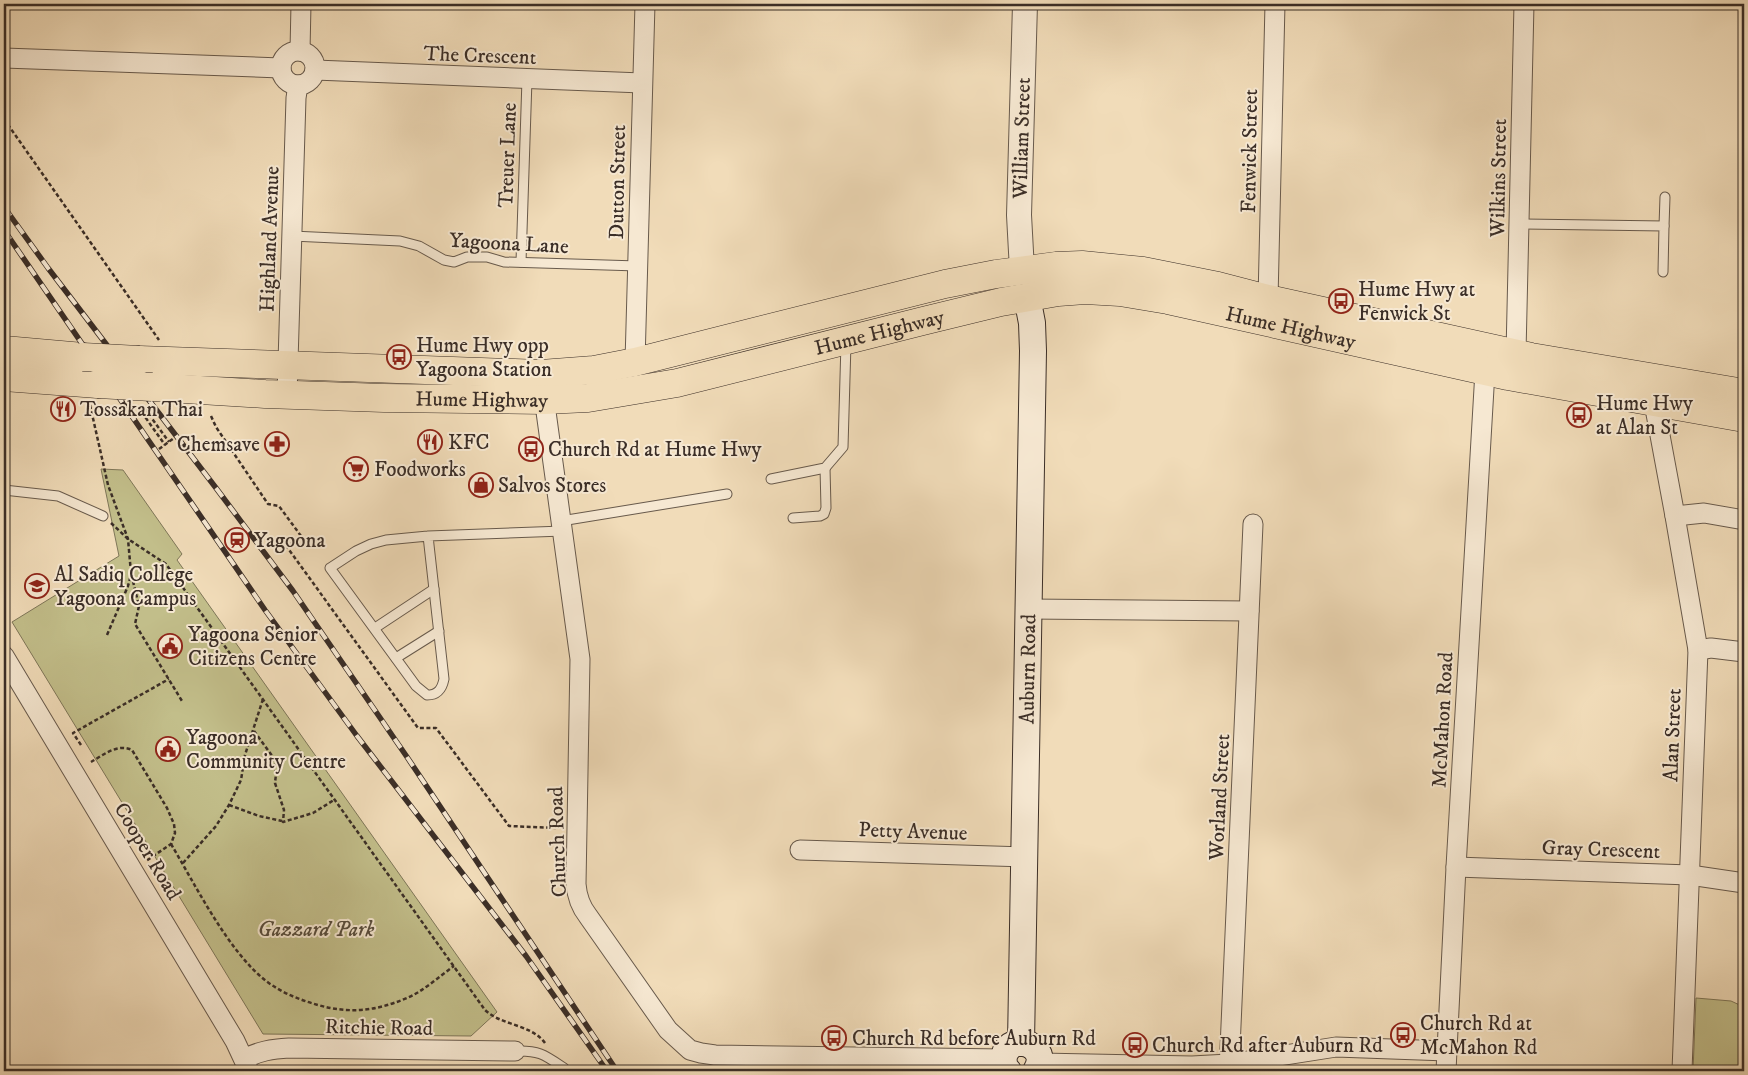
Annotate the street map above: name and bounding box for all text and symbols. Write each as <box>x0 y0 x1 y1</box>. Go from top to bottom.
street label: The Crescent <box>423 41 537 71</box>
street label: William Street <box>1007 77 1037 200</box>
street label: Fenwick Street <box>1236 88 1264 213</box>
street label: Treuer Lane <box>493 102 523 208</box>
street label: Wilkins Street <box>1485 118 1513 239</box>
street label: Dutton Street <box>604 124 632 240</box>
street label: Highland Avenue <box>254 165 286 312</box>
street label: Yagoona Lane <box>449 228 570 260</box>
place label: Hume Hwy at Fenwick St <box>1358 277 1475 327</box>
bus stop icon: Hume Hwy at Fenwick St <box>1328 288 1354 314</box>
street label: Hume Highway <box>1223 301 1359 356</box>
street label: Hume Highway <box>812 304 948 362</box>
place label: Hume Hwy opp Yagoona Station <box>416 333 552 383</box>
bus stop icon: Hume Hwy opp Yagoona Station <box>386 344 412 370</box>
street label: Hume Highway <box>415 386 549 414</box>
place label: Hume Hwy at Alan St <box>1596 391 1694 441</box>
restaurant icon: Tossakan Thai <box>50 396 76 422</box>
place label: Tossakan Thai <box>80 397 203 423</box>
bus stop icon: Hume Hwy at Alan St <box>1566 402 1592 428</box>
restaurant icon: KFC <box>417 429 443 455</box>
place label: KFC <box>448 430 490 456</box>
pharmacy icon: Chemsave <box>264 431 290 457</box>
place label: Chemsave <box>177 432 260 458</box>
bus stop icon: Church Rd at Hume Hwy <box>518 436 544 462</box>
place label: Church Rd at Hume Hwy <box>548 437 762 463</box>
supermarket icon: Foodworks <box>343 456 369 482</box>
place label: Foodworks <box>374 457 466 483</box>
shop icon: Salvos Stores <box>468 472 494 498</box>
place label: Salvos Stores <box>498 473 606 499</box>
station icon: Yagoona <box>224 527 250 553</box>
place label: Yagoona <box>254 528 325 554</box>
place label: Al Sadiq College Yagoona Campus <box>54 562 196 612</box>
school or university icon: Al Sadiq College Yagoona Campus <box>24 573 50 599</box>
street label: Auburn Road <box>1015 613 1042 724</box>
place label: Yagoona Senior Citizens Centre <box>188 622 318 672</box>
public building icon: Yagoona Senior Citizens Centre <box>157 633 183 659</box>
street label: McMahon Road <box>1426 651 1460 789</box>
street label: Alan Street <box>1658 687 1688 782</box>
place label: Yagoona Community Centre <box>186 725 346 775</box>
street label: Worland Street <box>1204 733 1236 862</box>
public building icon: Yagoona Community Centre <box>155 736 181 762</box>
street label: Church Road <box>543 786 573 898</box>
street label: Cooper Road <box>108 798 187 906</box>
street label: Petty Avenue <box>858 817 968 847</box>
street label: Gray Crescent <box>1541 835 1661 865</box>
park label: Gazzard Park <box>258 917 374 943</box>
place label: Church Rd at McMahon Rd <box>1420 1011 1538 1061</box>
street label: Ritchie Road <box>325 1014 434 1042</box>
bus stop icon: Church Rd at McMahon Rd <box>1390 1022 1416 1048</box>
bus stop icon: Church Rd before Auburn Rd <box>821 1025 847 1051</box>
place label: Church Rd before Auburn Rd <box>852 1026 1096 1052</box>
bus stop icon: Church Rd after Auburn Rd <box>1122 1032 1148 1058</box>
place label: Church Rd after Auburn Rd <box>1152 1033 1383 1059</box>

